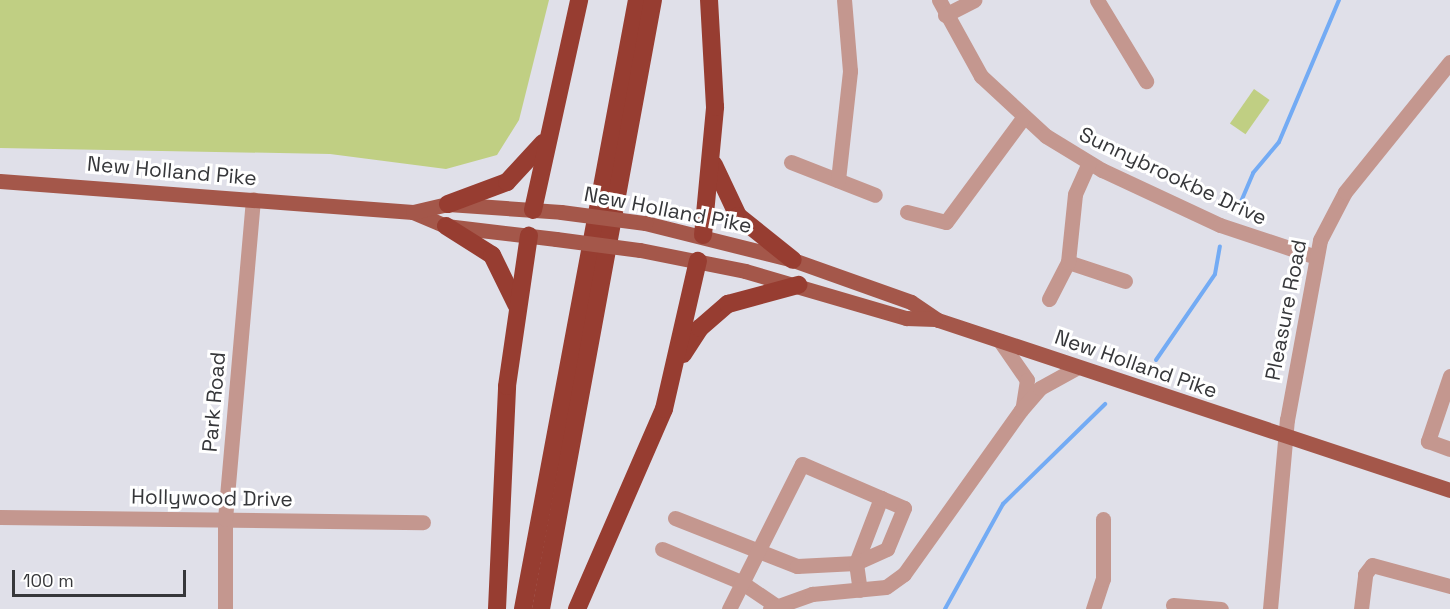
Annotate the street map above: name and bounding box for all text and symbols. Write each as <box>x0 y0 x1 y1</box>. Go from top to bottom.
street label: Sunnybrookbe Drive <box>1075 121 1271 231</box>
street label: New Holland Pike <box>86 151 258 191</box>
street label: New Holland Pike <box>582 181 754 239</box>
street label: Pleasure Road <box>1260 237 1312 383</box>
street label: New Holland Pike <box>1051 324 1221 404</box>
street label: Park Road <box>197 351 231 453</box>
street label: Hollywood Drive <box>131 484 293 512</box>
scale bar <box>15 558 189 596</box>
text: 100 m <box>23 569 74 592</box>

